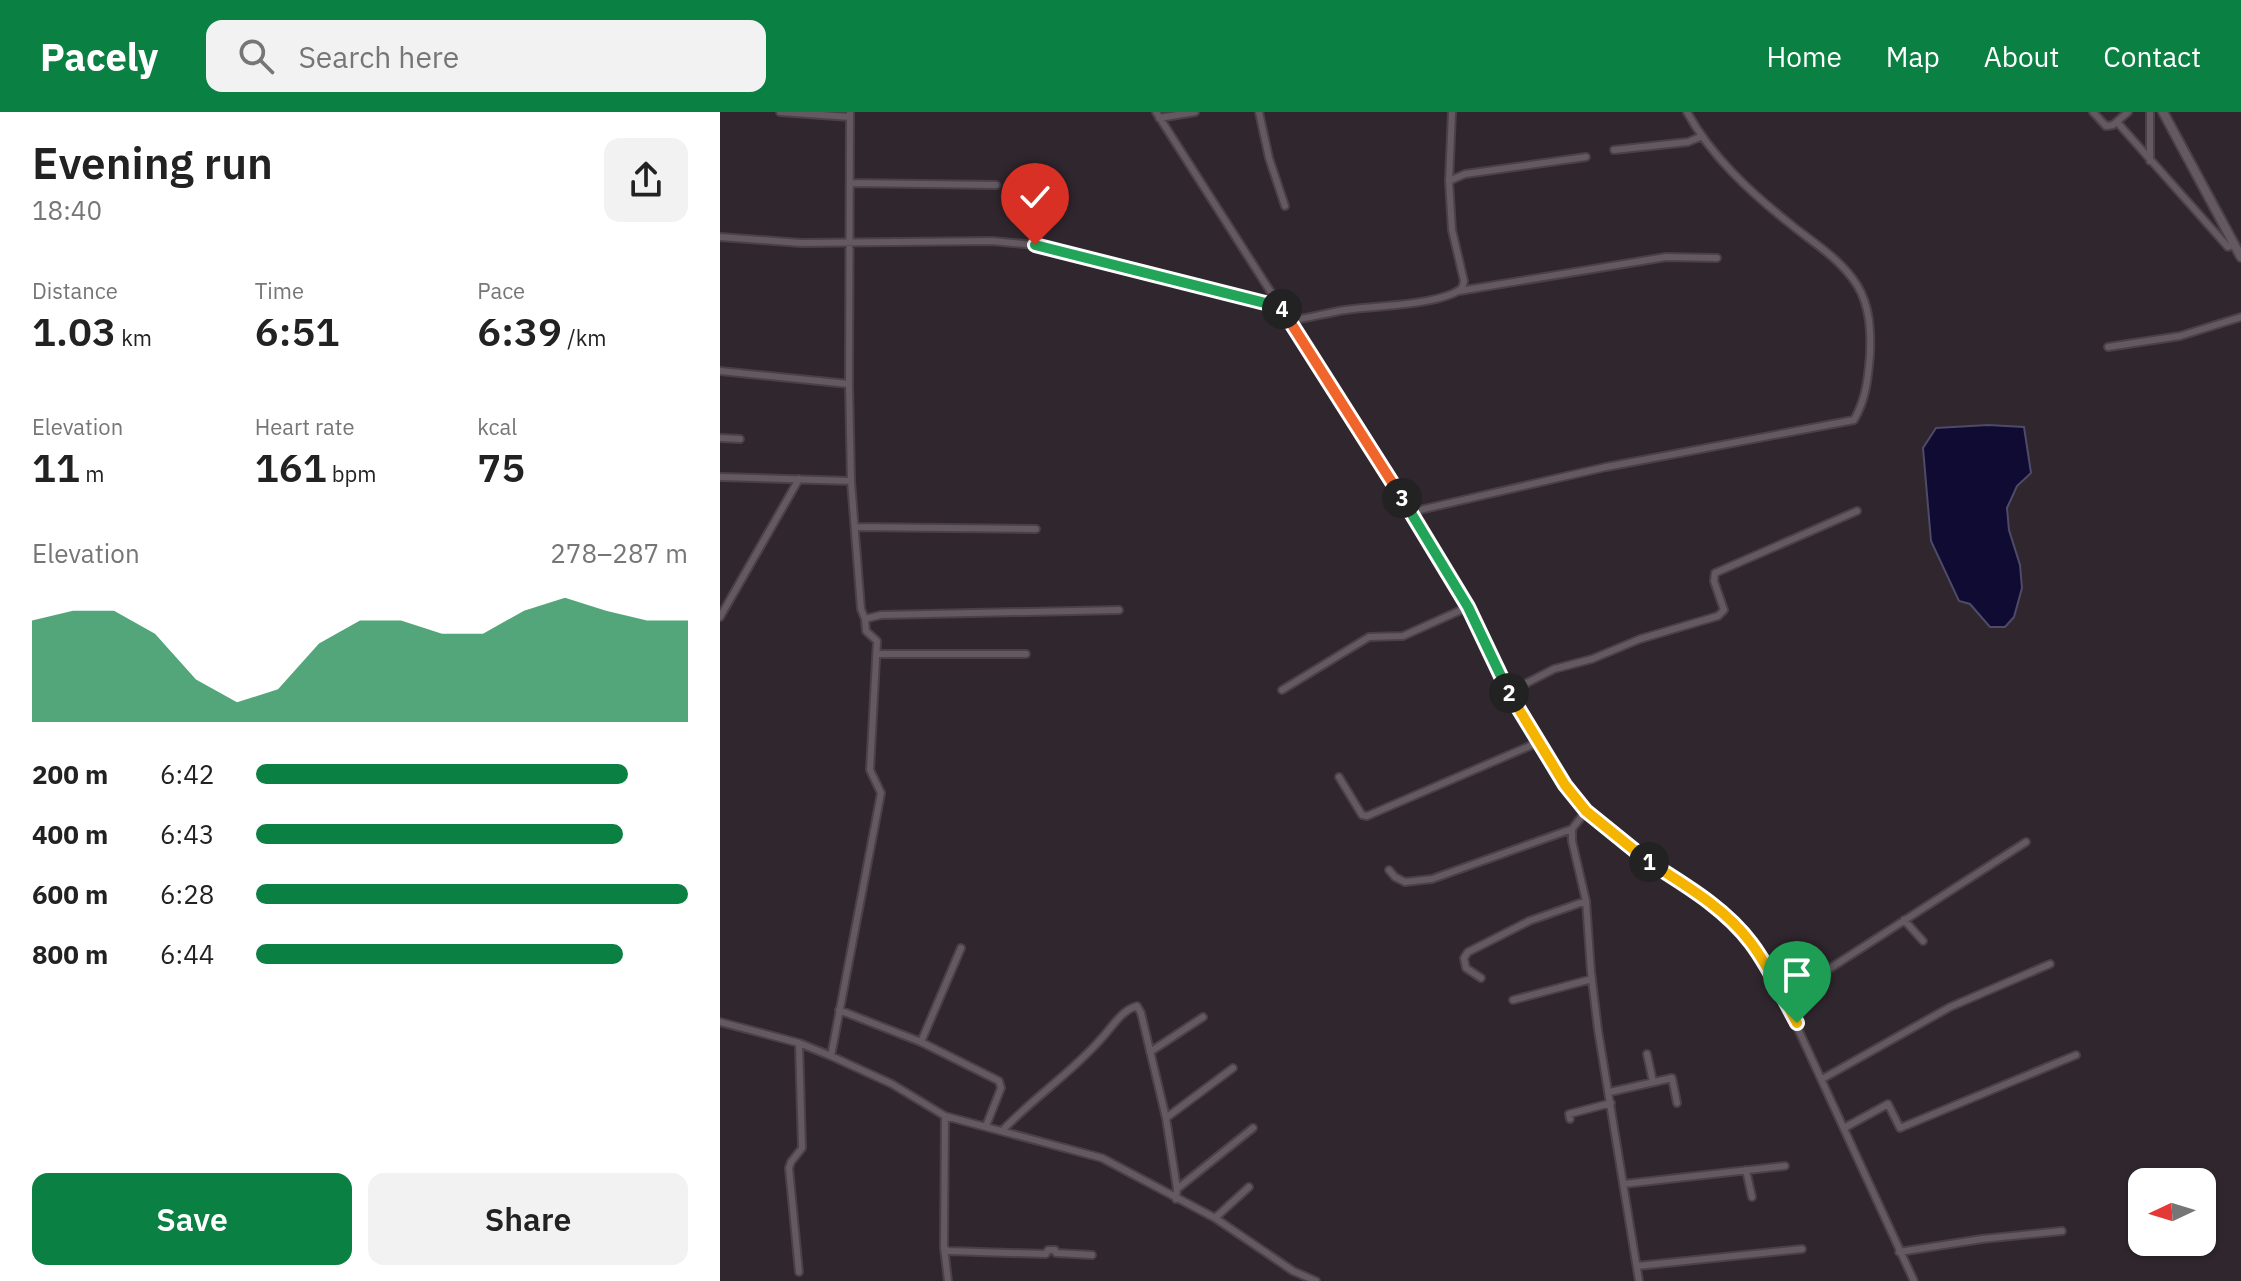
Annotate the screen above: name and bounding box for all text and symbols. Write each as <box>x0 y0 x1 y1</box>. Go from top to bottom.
search box <box>206 20 766 92</box>
text: Pacely <box>40 32 158 81</box>
icon: search <box>234 34 278 78</box>
text: Search here <box>298 37 459 76</box>
text: Home <box>1766 38 1842 75</box>
text: Map <box>1886 38 1940 75</box>
text: About <box>1984 38 2059 75</box>
text: Contact <box>2103 38 2201 75</box>
text: Evening run <box>32 134 273 191</box>
button: share <box>604 138 688 222</box>
pin <box>1001 163 1069 245</box>
icon: check <box>1013 175 1057 219</box>
text: 18:40 <box>32 193 102 227</box>
text: Distance <box>32 276 118 305</box>
text: Time <box>255 276 304 305</box>
text: Pace <box>477 276 525 305</box>
pin: 4 <box>1262 289 1302 329</box>
text: 4 <box>1275 294 1289 323</box>
text: 1.03 <box>32 305 116 357</box>
text: 6:51 <box>255 305 339 357</box>
text: 6:39 <box>477 305 562 357</box>
text: km <box>116 323 152 352</box>
text: /km <box>562 323 607 352</box>
text: Elevation <box>32 412 123 441</box>
text: Heart rate <box>255 412 355 441</box>
text: kcal <box>477 412 517 441</box>
text: 11 <box>32 441 80 493</box>
text: 161 <box>255 441 327 493</box>
text: 75 <box>477 441 525 493</box>
text: m <box>80 459 104 488</box>
text: bpm <box>327 459 377 488</box>
pin: 3 <box>1382 478 1422 518</box>
text: 3 <box>1395 483 1409 512</box>
text: Elevation <box>32 536 140 570</box>
text: 278–287 m <box>550 536 688 570</box>
pin: 2 <box>1489 673 1529 713</box>
text: 2 <box>1502 678 1516 707</box>
text: 200 m <box>32 757 108 791</box>
text: 6:42 <box>160 757 214 791</box>
text: 400 m <box>32 817 108 851</box>
text: 6:43 <box>160 817 214 851</box>
pin: 1 <box>1629 842 1669 882</box>
text: 1 <box>1642 847 1656 876</box>
text: 600 m <box>32 877 108 911</box>
text: 6:28 <box>160 877 214 911</box>
text: 800 m <box>32 937 108 971</box>
text: 6:44 <box>160 937 214 971</box>
pin <box>1763 941 1831 1023</box>
icon: arrive <box>1775 953 1819 997</box>
north arrow <box>2128 1168 2216 1256</box>
map controls <box>2128 1168 2216 1256</box>
button: Save <box>32 1173 352 1265</box>
button: Share <box>368 1173 688 1265</box>

